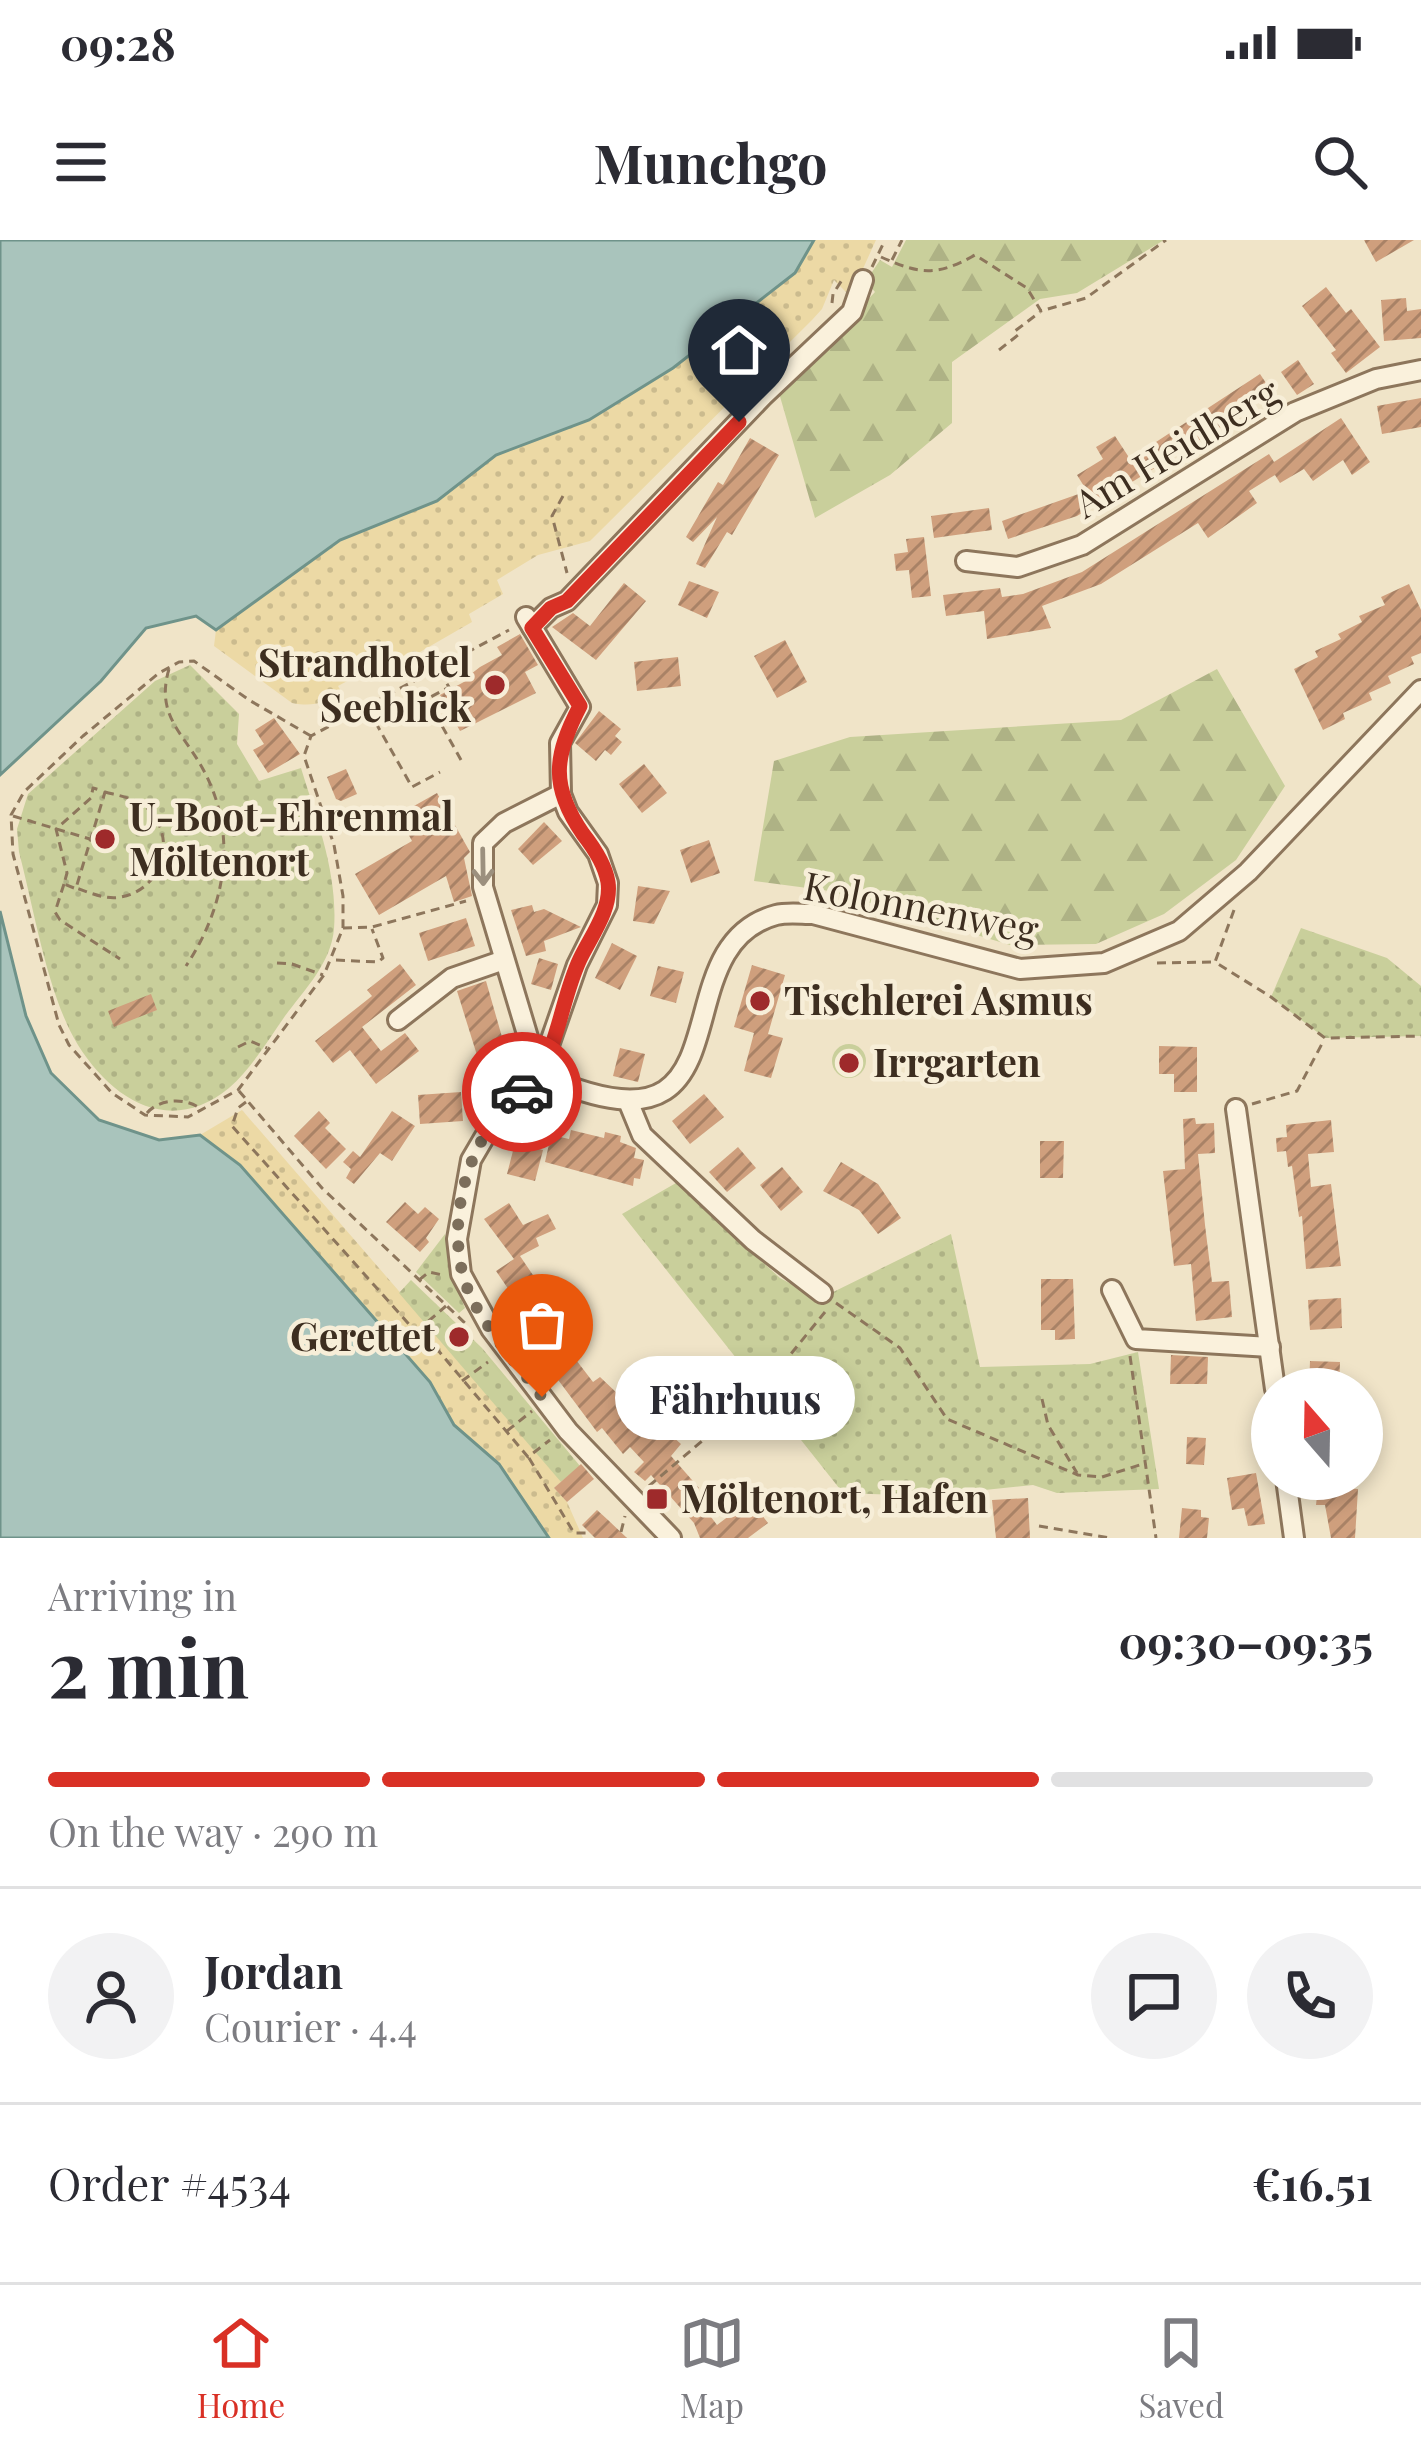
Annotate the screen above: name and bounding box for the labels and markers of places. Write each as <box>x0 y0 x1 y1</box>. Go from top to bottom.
pin <box>688 299 790 422</box>
place label: Strandhotel Seeblick <box>258 635 471 732</box>
marker: Strandhotel Seeblick <box>482 672 508 698</box>
place label: U-Boot-Ehrenmal Möltenort <box>129 789 454 886</box>
marker: U-Boot-Ehrenmal Möltenort <box>92 826 118 852</box>
place label: Tischlerei Asmus <box>784 973 1093 1025</box>
marker: Tischlerei Asmus <box>747 988 773 1014</box>
place label: Irrgarten <box>873 1035 1041 1087</box>
marker: Irrgarten <box>836 1050 862 1076</box>
pin <box>491 1274 593 1397</box>
place label: Gerettet <box>290 1309 435 1361</box>
marker: Gerettet <box>446 1324 472 1350</box>
callout: Fährhuus <box>614 1355 854 1439</box>
place label: Möltenort, Hafen <box>681 1471 988 1523</box>
marker: Möltenort, Hafen <box>644 1486 670 1512</box>

